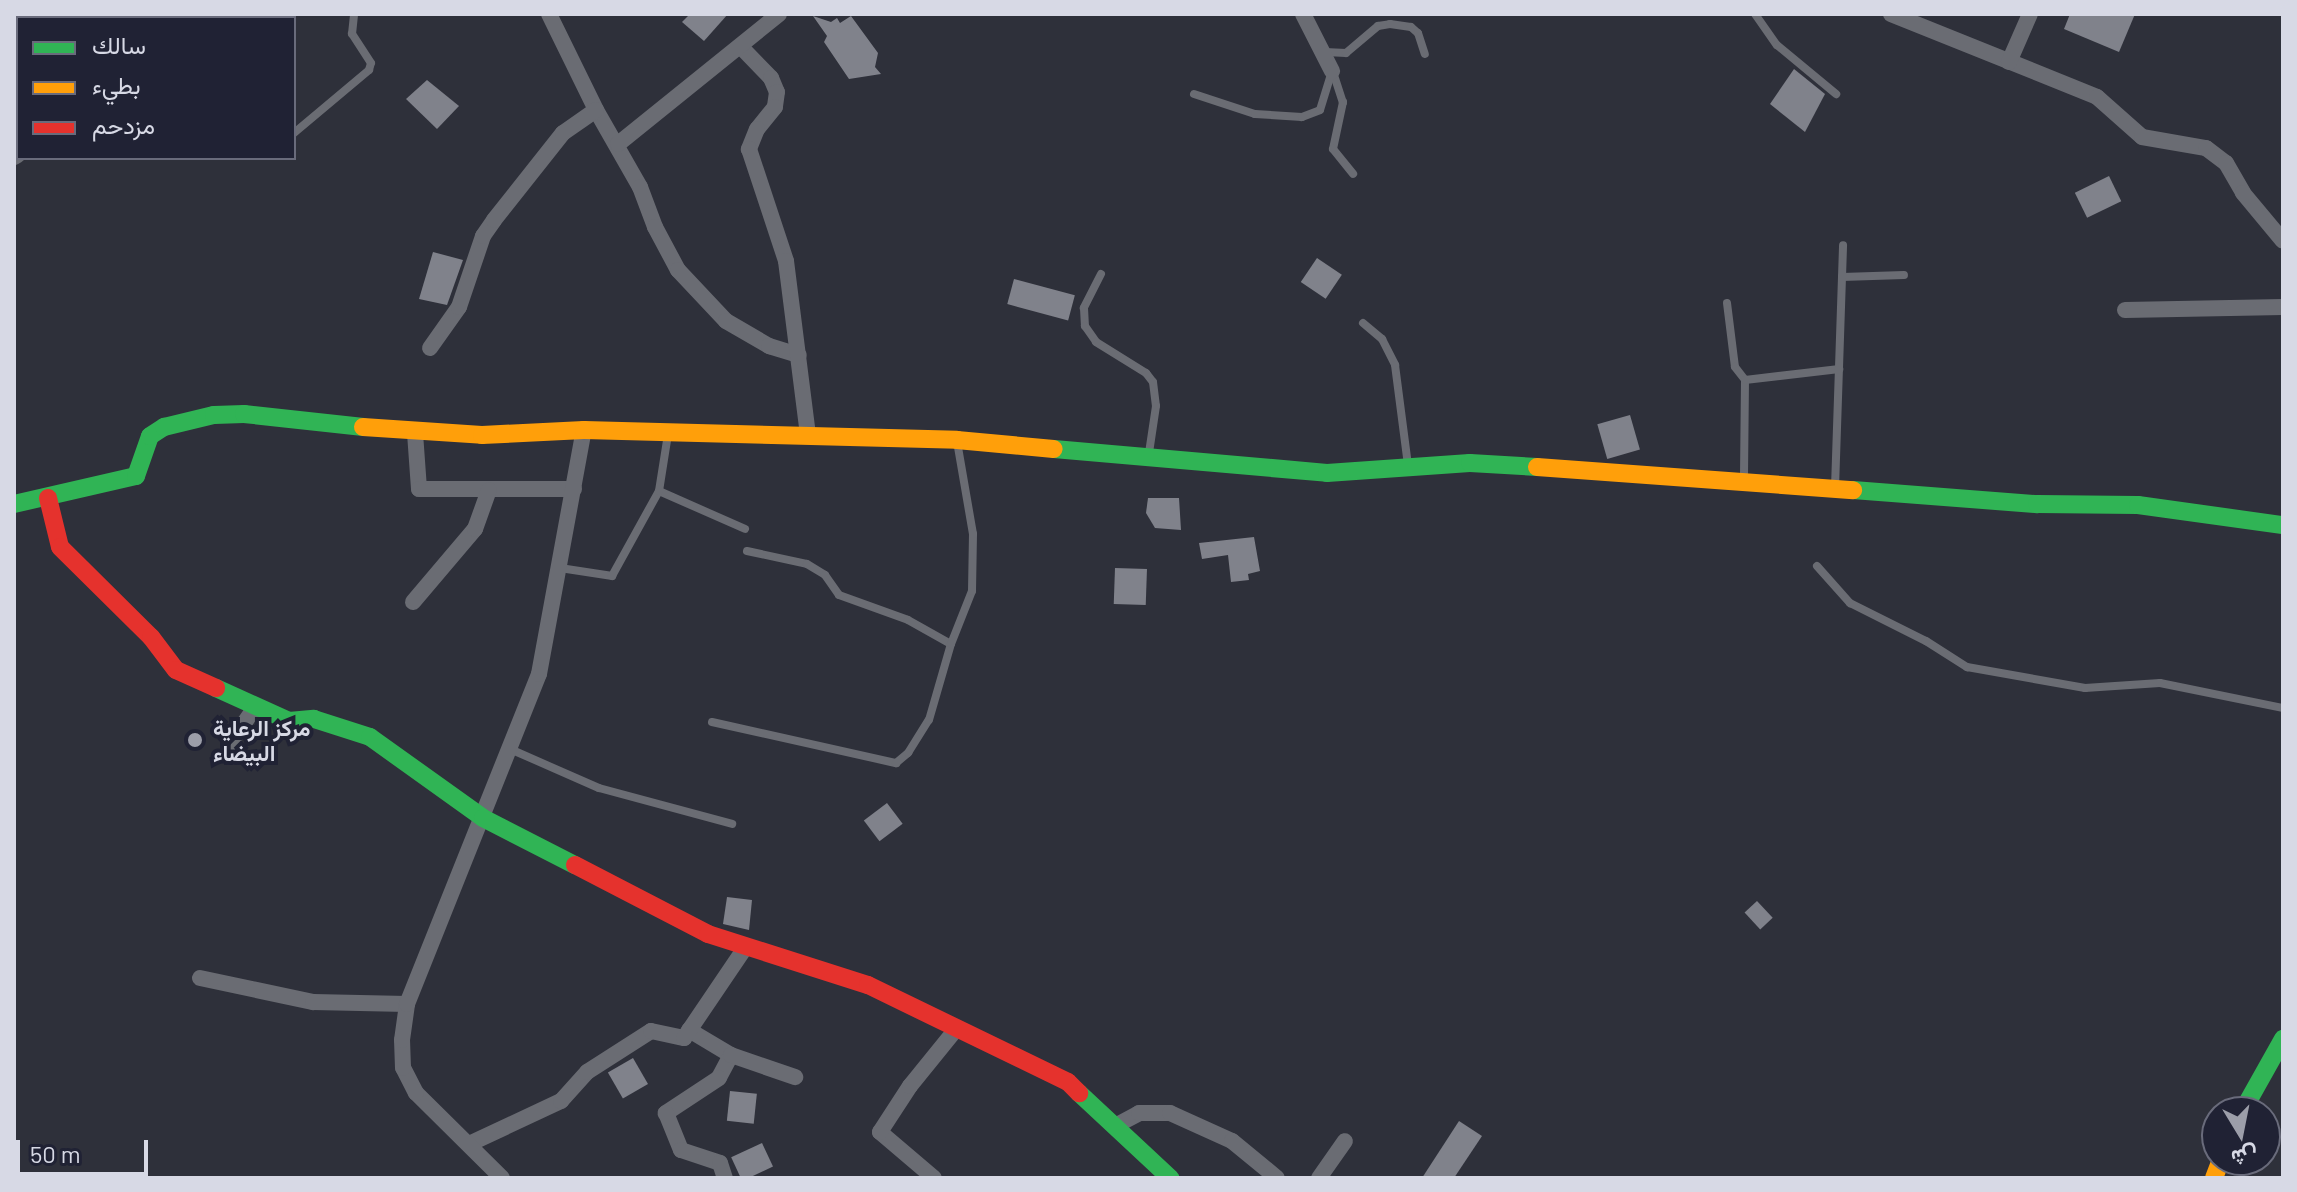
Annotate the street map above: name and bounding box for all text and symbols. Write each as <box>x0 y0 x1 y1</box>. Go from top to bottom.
legend <box>16 16 296 160</box>
text: سالك <box>92 30 146 59</box>
text: بطيء <box>92 70 141 99</box>
text: مزدحم <box>92 110 155 139</box>
place label: مركز الرعاية البيضاء <box>213 714 311 766</box>
marker: مركز الرعاية البيضاء <box>184 729 206 751</box>
north arrow <box>2201 1096 2281 1176</box>
scale bar <box>20 1124 152 1174</box>
text: 50 m <box>30 1139 81 1168</box>
text: ش <box>2230 1143 2260 1173</box>

